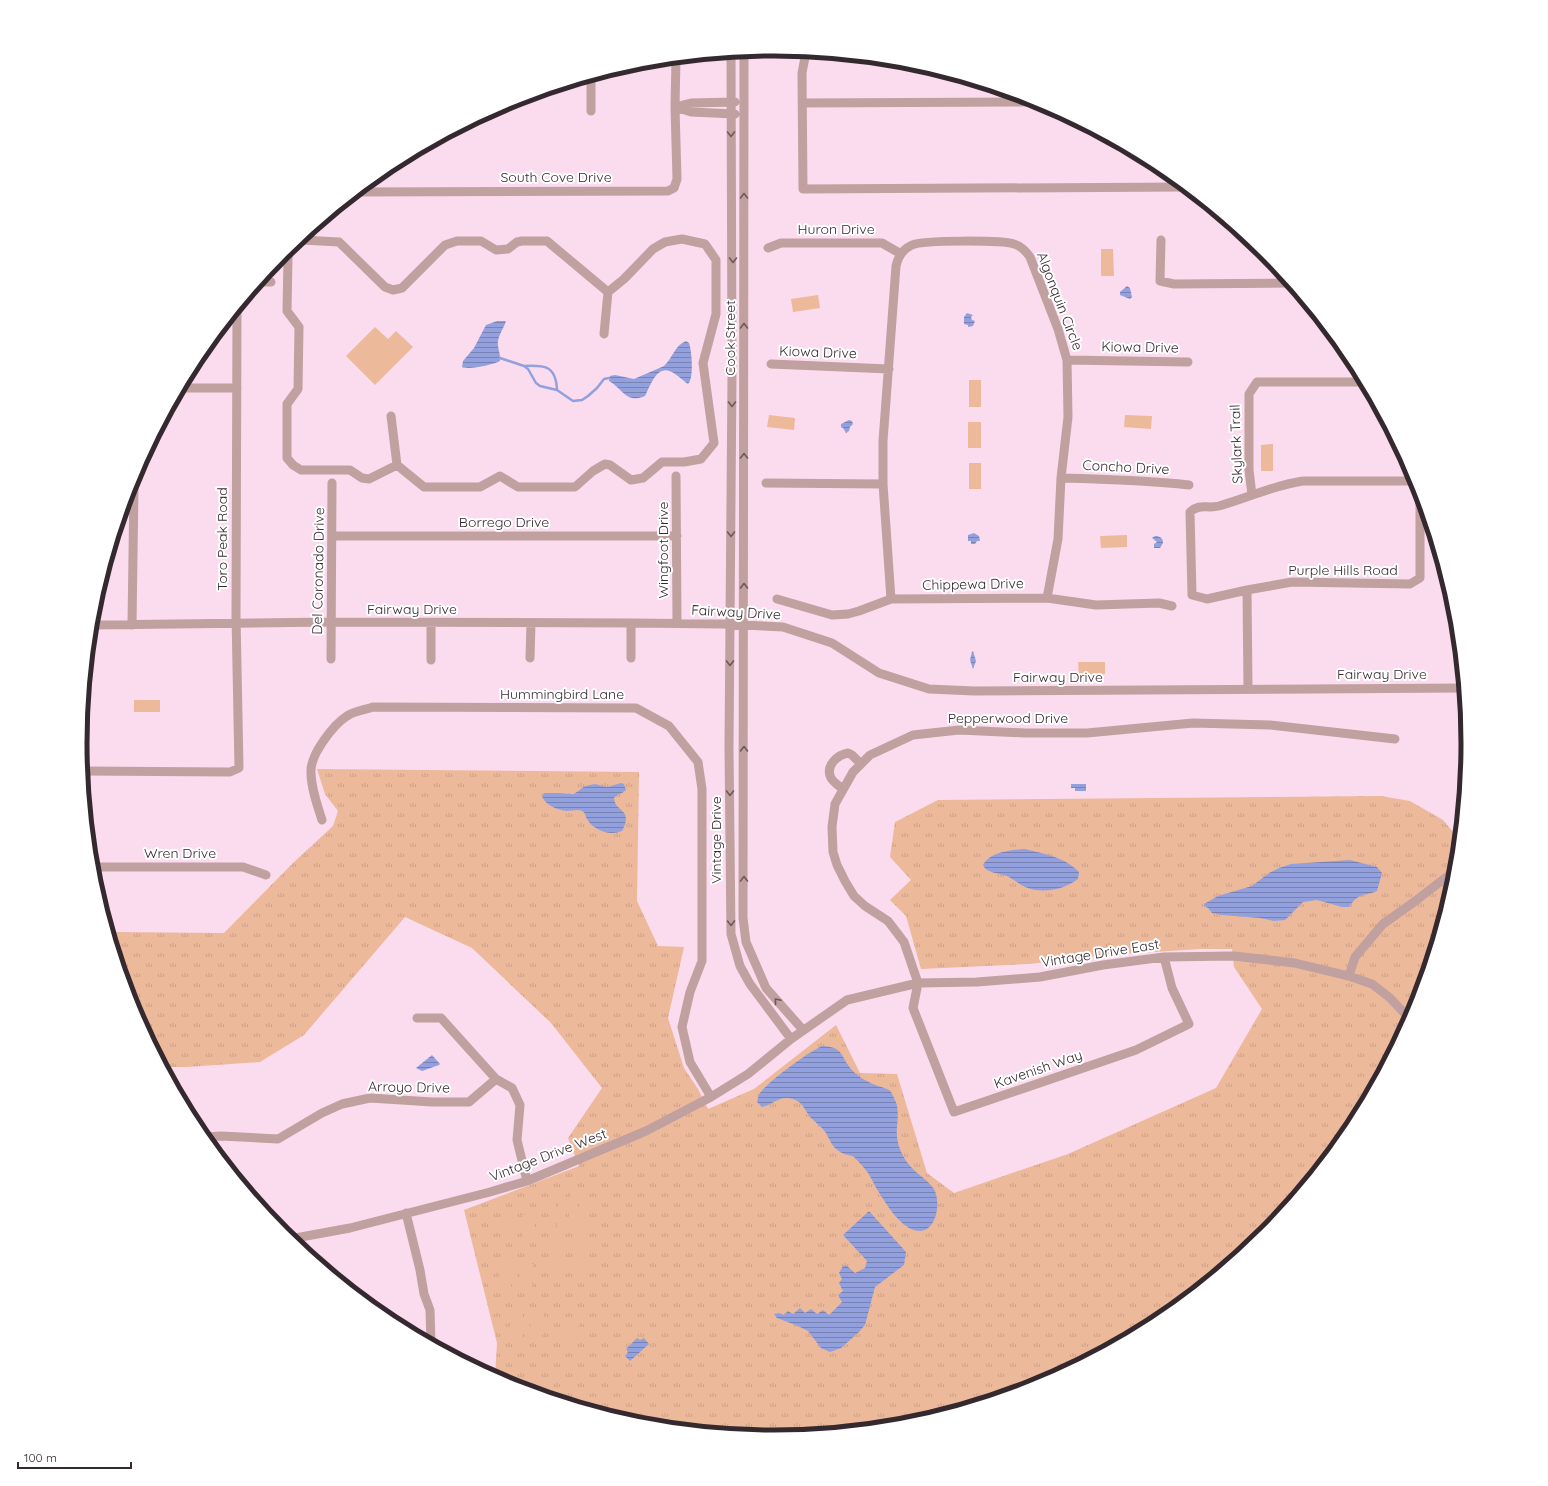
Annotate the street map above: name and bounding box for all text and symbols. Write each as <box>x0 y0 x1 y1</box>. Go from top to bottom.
one-way arrow <box>727 131 735 137</box>
street label: South Cove Drive <box>500 168 612 186</box>
one-way arrow <box>740 193 748 199</box>
street label: Huron Drive <box>797 220 875 238</box>
street label: Algonquin Circle <box>1033 249 1087 353</box>
one-way arrow <box>729 257 737 263</box>
street label: Cook Street <box>721 300 739 376</box>
one-way arrow <box>740 323 748 329</box>
street label: Kiowa Drive <box>1101 337 1179 357</box>
street label: Kiowa Drive <box>779 342 857 362</box>
one-way arrow <box>728 401 736 407</box>
street label: Skylark Trail <box>1226 404 1246 484</box>
one-way arrow <box>740 453 748 459</box>
street label: Concho Drive <box>1082 456 1170 478</box>
street label: Toro Peak Road <box>213 487 231 591</box>
street label: Wingfoot Drive <box>654 501 672 599</box>
street label: Del Coronado Drive <box>308 507 328 635</box>
street label: Borrego Drive <box>459 513 549 531</box>
one-way arrow <box>727 531 735 537</box>
street label: Purple Hills Road <box>1288 561 1398 579</box>
street label: Chippewa Drive <box>922 574 1024 594</box>
one-way arrow <box>740 583 748 589</box>
street label: Fairway Drive <box>367 600 457 618</box>
street label: Fairway Drive <box>691 601 781 623</box>
one-way arrow <box>726 660 734 666</box>
street label: Fairway Drive <box>1337 665 1427 683</box>
street label: Fairway Drive <box>1013 668 1103 686</box>
street label: Hummingbird Lane <box>500 685 624 703</box>
street label: Pepperwood Drive <box>948 709 1068 727</box>
one-way arrow <box>740 746 748 752</box>
one-way arrow <box>726 790 734 796</box>
street label: Vintage Drive <box>707 796 725 884</box>
street label: Wren Drive <box>144 844 216 862</box>
one-way arrow <box>739 876 748 882</box>
one-way arrow <box>727 920 735 926</box>
street label: Vintage Drive East <box>1040 935 1160 971</box>
one-way arrow <box>775 998 782 1005</box>
street label: Kavenish Way <box>991 1045 1085 1093</box>
street label: Arroyo Drive <box>368 1077 450 1097</box>
street label: Vintage Drive West <box>487 1124 609 1186</box>
scale bar <box>18 1444 131 1470</box>
text: 100 m <box>24 1450 57 1465</box>

